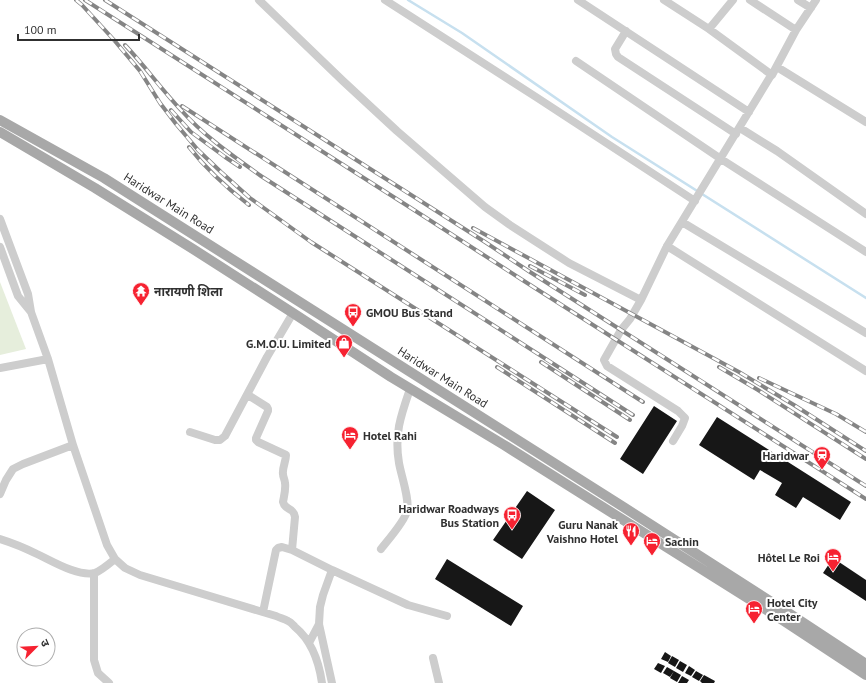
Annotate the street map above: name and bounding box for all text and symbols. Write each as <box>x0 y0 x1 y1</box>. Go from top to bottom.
scale bar <box>18 16 139 42</box>
text: 100 m <box>24 22 57 37</box>
street label: Haridwar Main Road <box>121 169 217 237</box>
temple icon: नारायणी शिला <box>131 281 151 306</box>
place label: नारायणी शिला <box>154 284 223 299</box>
bus stop icon: GMOU Bus Stand <box>343 302 363 327</box>
place label: GMOU Bus Stand <box>366 305 453 320</box>
shop icon: G.M.O.U. Limited <box>334 333 354 358</box>
place label: G.M.O.U. Limited <box>246 336 331 351</box>
street label: Haridwar Main Road <box>395 343 491 411</box>
hotel icon: Hotel Rahi <box>340 425 360 450</box>
place label: Hotel Rahi <box>363 428 417 443</box>
station icon: Haridwar <box>812 445 832 470</box>
place label: Haridwar <box>763 448 810 463</box>
place label: Haridwar Roadways Bus Station <box>399 501 499 530</box>
bus stop icon: Haridwar Roadways Bus Station <box>502 505 522 530</box>
place label: Guru Nanak Vaishno Hotel <box>546 517 618 546</box>
restaurant icon: Guru Nanak Vaishno Hotel <box>621 521 641 546</box>
hotel icon: Sachin <box>642 531 662 556</box>
place label: Sachin <box>665 534 699 549</box>
hotel icon: Hôtel Le Roi <box>823 547 843 572</box>
place label: Hôtel Le Roi <box>758 550 820 565</box>
place label: Hotel City Center <box>767 595 818 624</box>
hotel icon: Hotel City Center <box>744 599 764 624</box>
north arrow <box>16 627 56 667</box>
text: उ <box>37 637 53 649</box>

